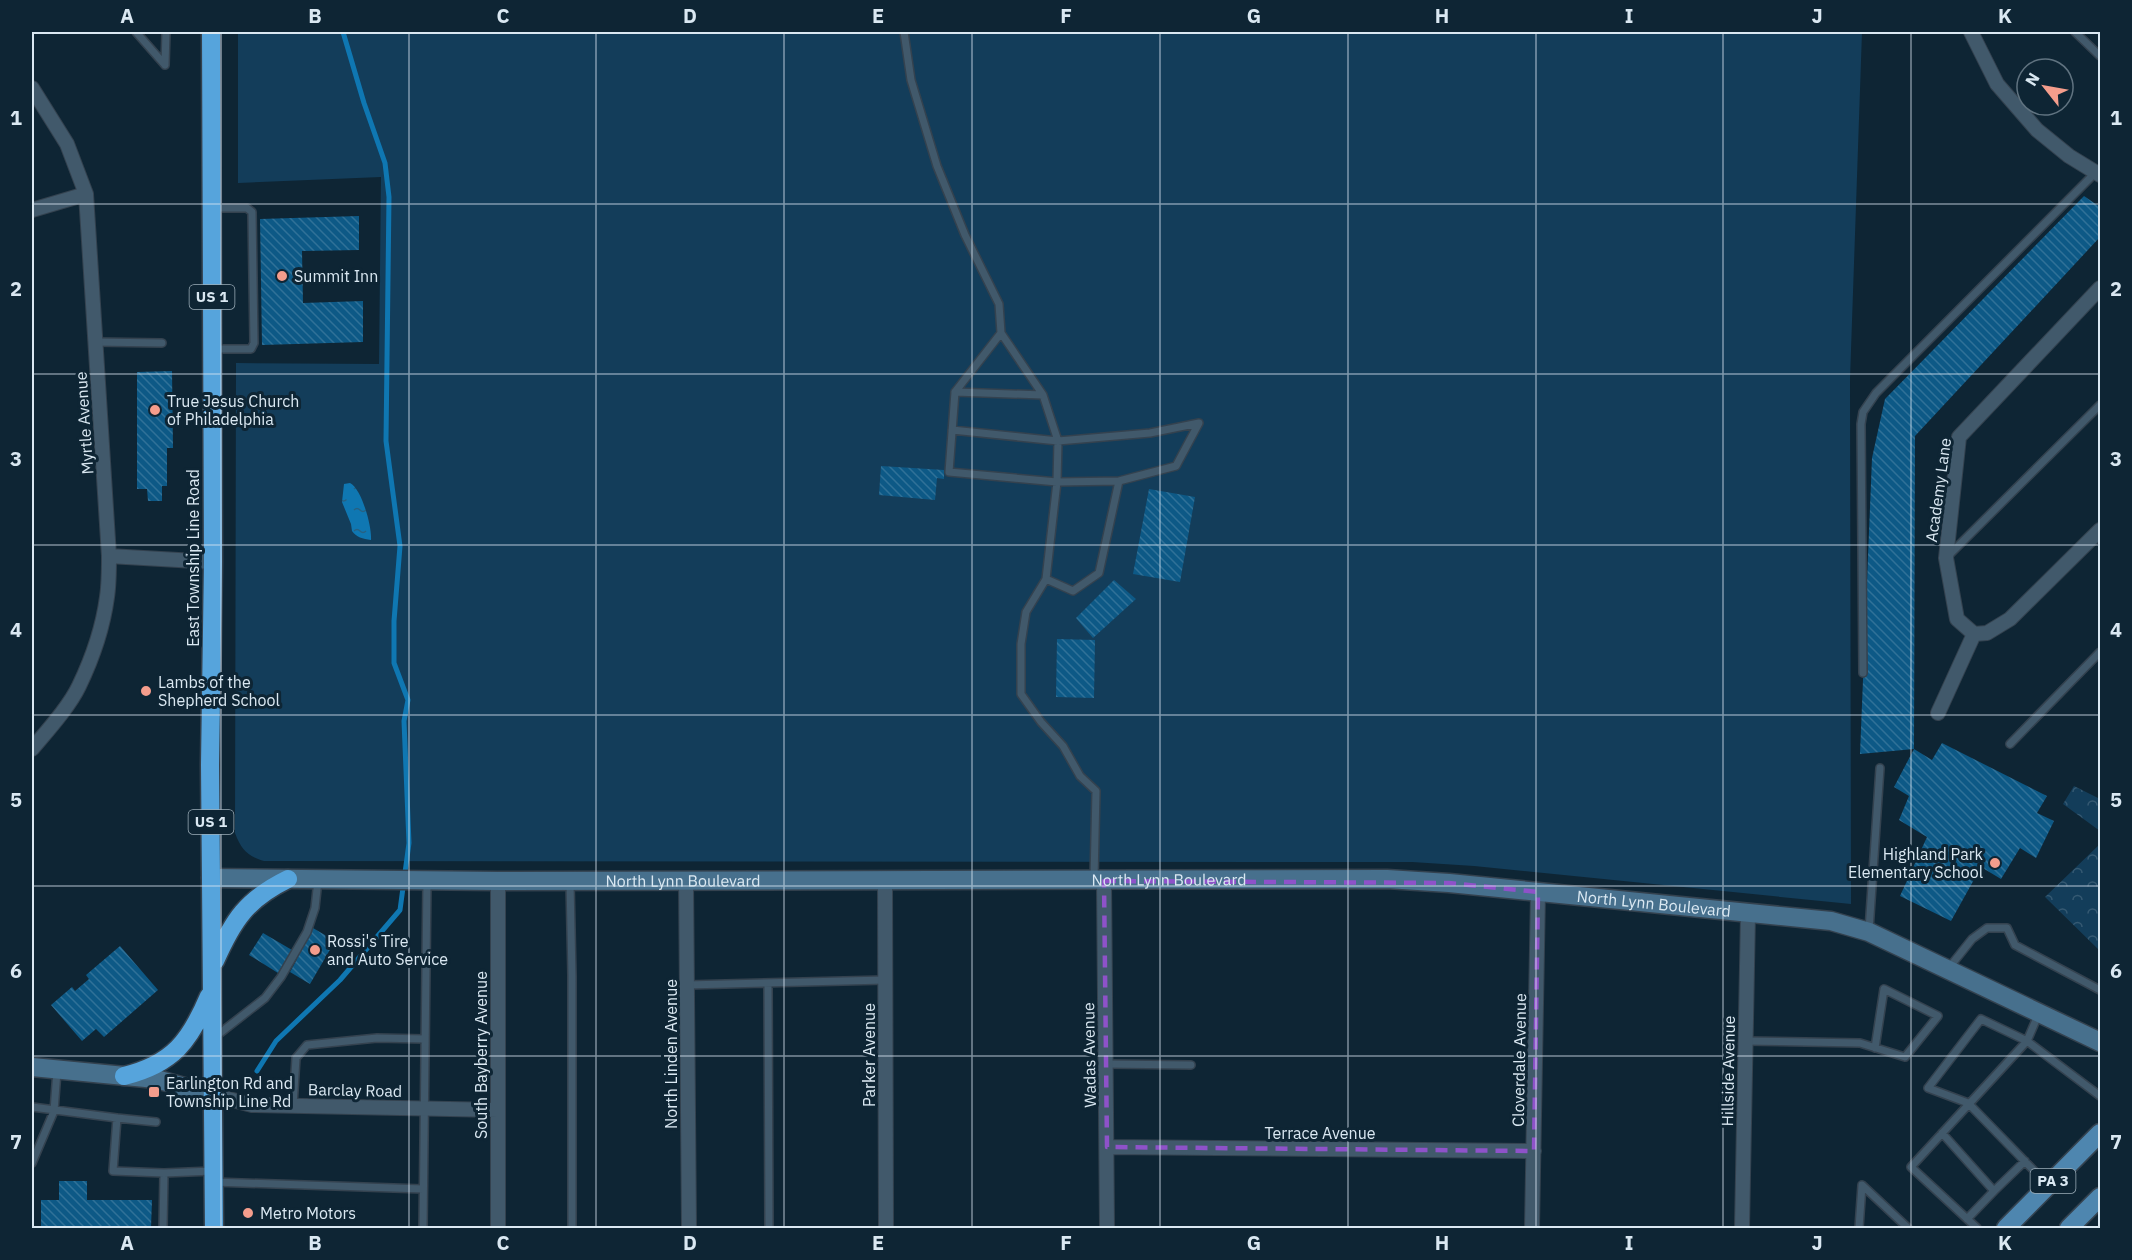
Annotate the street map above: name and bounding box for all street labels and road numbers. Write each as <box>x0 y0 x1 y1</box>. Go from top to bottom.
road number: US 1 <box>190 285 234 309</box>
street label: Myrtle Avenue <box>70 371 98 475</box>
street label: Academy Lane <box>1921 436 1955 543</box>
street label: East Township Line Road <box>183 469 203 647</box>
road number: US 1 <box>188 810 234 834</box>
street label: North Lynn Boulevard <box>1091 869 1246 890</box>
street label: North Lynn Boulevard <box>605 870 760 891</box>
street label: North Lynn Boulevard <box>1576 886 1732 921</box>
street label: South Bayberry Avenue <box>471 971 491 1139</box>
street label: North Linden Avenue <box>661 979 681 1129</box>
street label: Cloverdale Avenue <box>1508 993 1530 1127</box>
street label: Wadas Avenue <box>1078 1002 1100 1108</box>
street label: Parker Avenue <box>859 1003 879 1107</box>
street label: Hillside Avenue <box>1717 1015 1739 1127</box>
street label: Barclay Road <box>308 1079 402 1101</box>
street label: Terrace Avenue <box>1264 1123 1376 1143</box>
road number: PA 3 <box>2030 1169 2076 1193</box>

